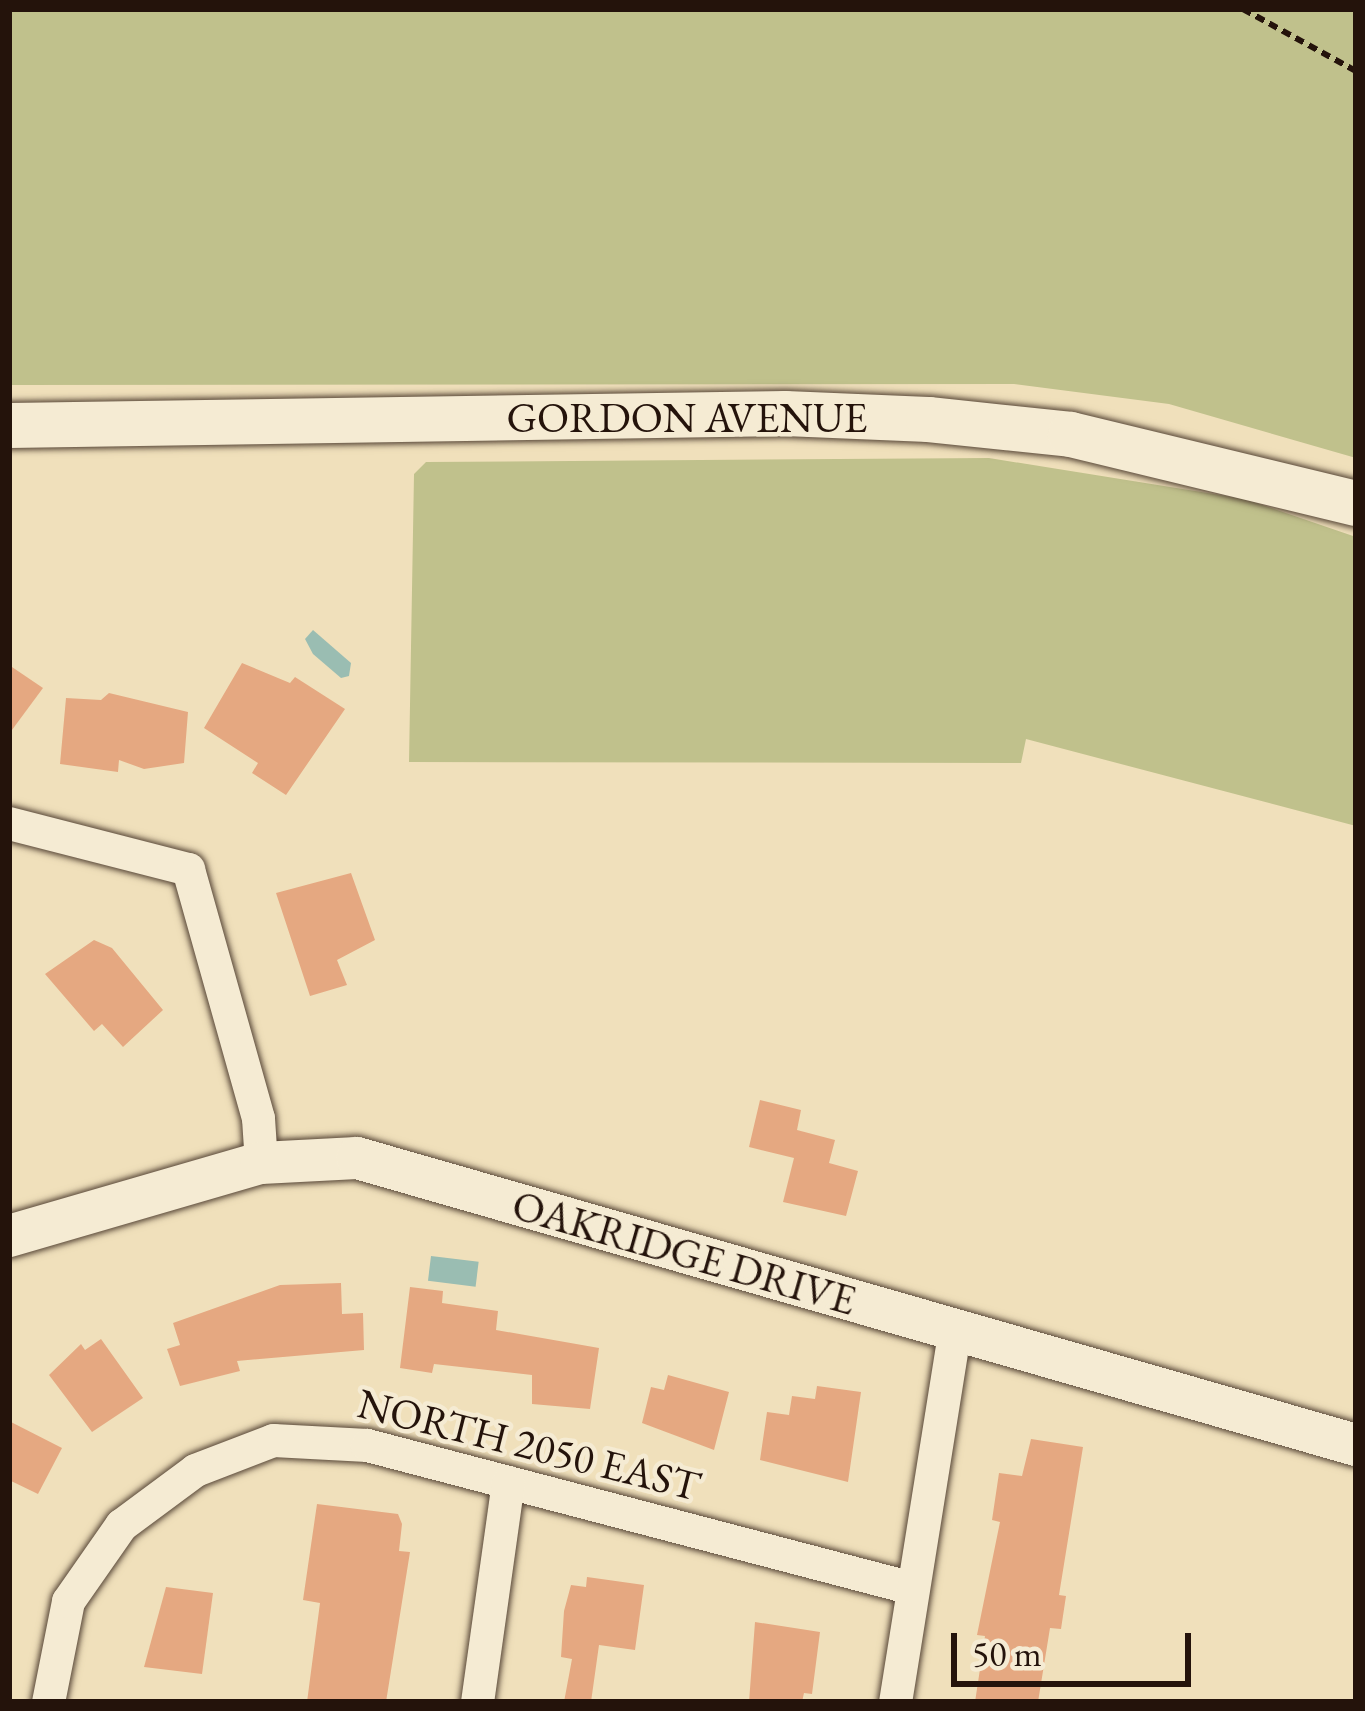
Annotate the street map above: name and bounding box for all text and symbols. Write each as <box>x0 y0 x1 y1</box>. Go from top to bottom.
street label: GORDON AVENUE <box>506 393 868 443</box>
street label: OAKRIDGE DRIVE <box>506 1180 862 1326</box>
street label: NORTH 2050 EAST <box>353 1378 705 1512</box>
scale bar <box>957 1609 1197 1683</box>
text: 50 m <box>972 1630 1042 1677</box>

